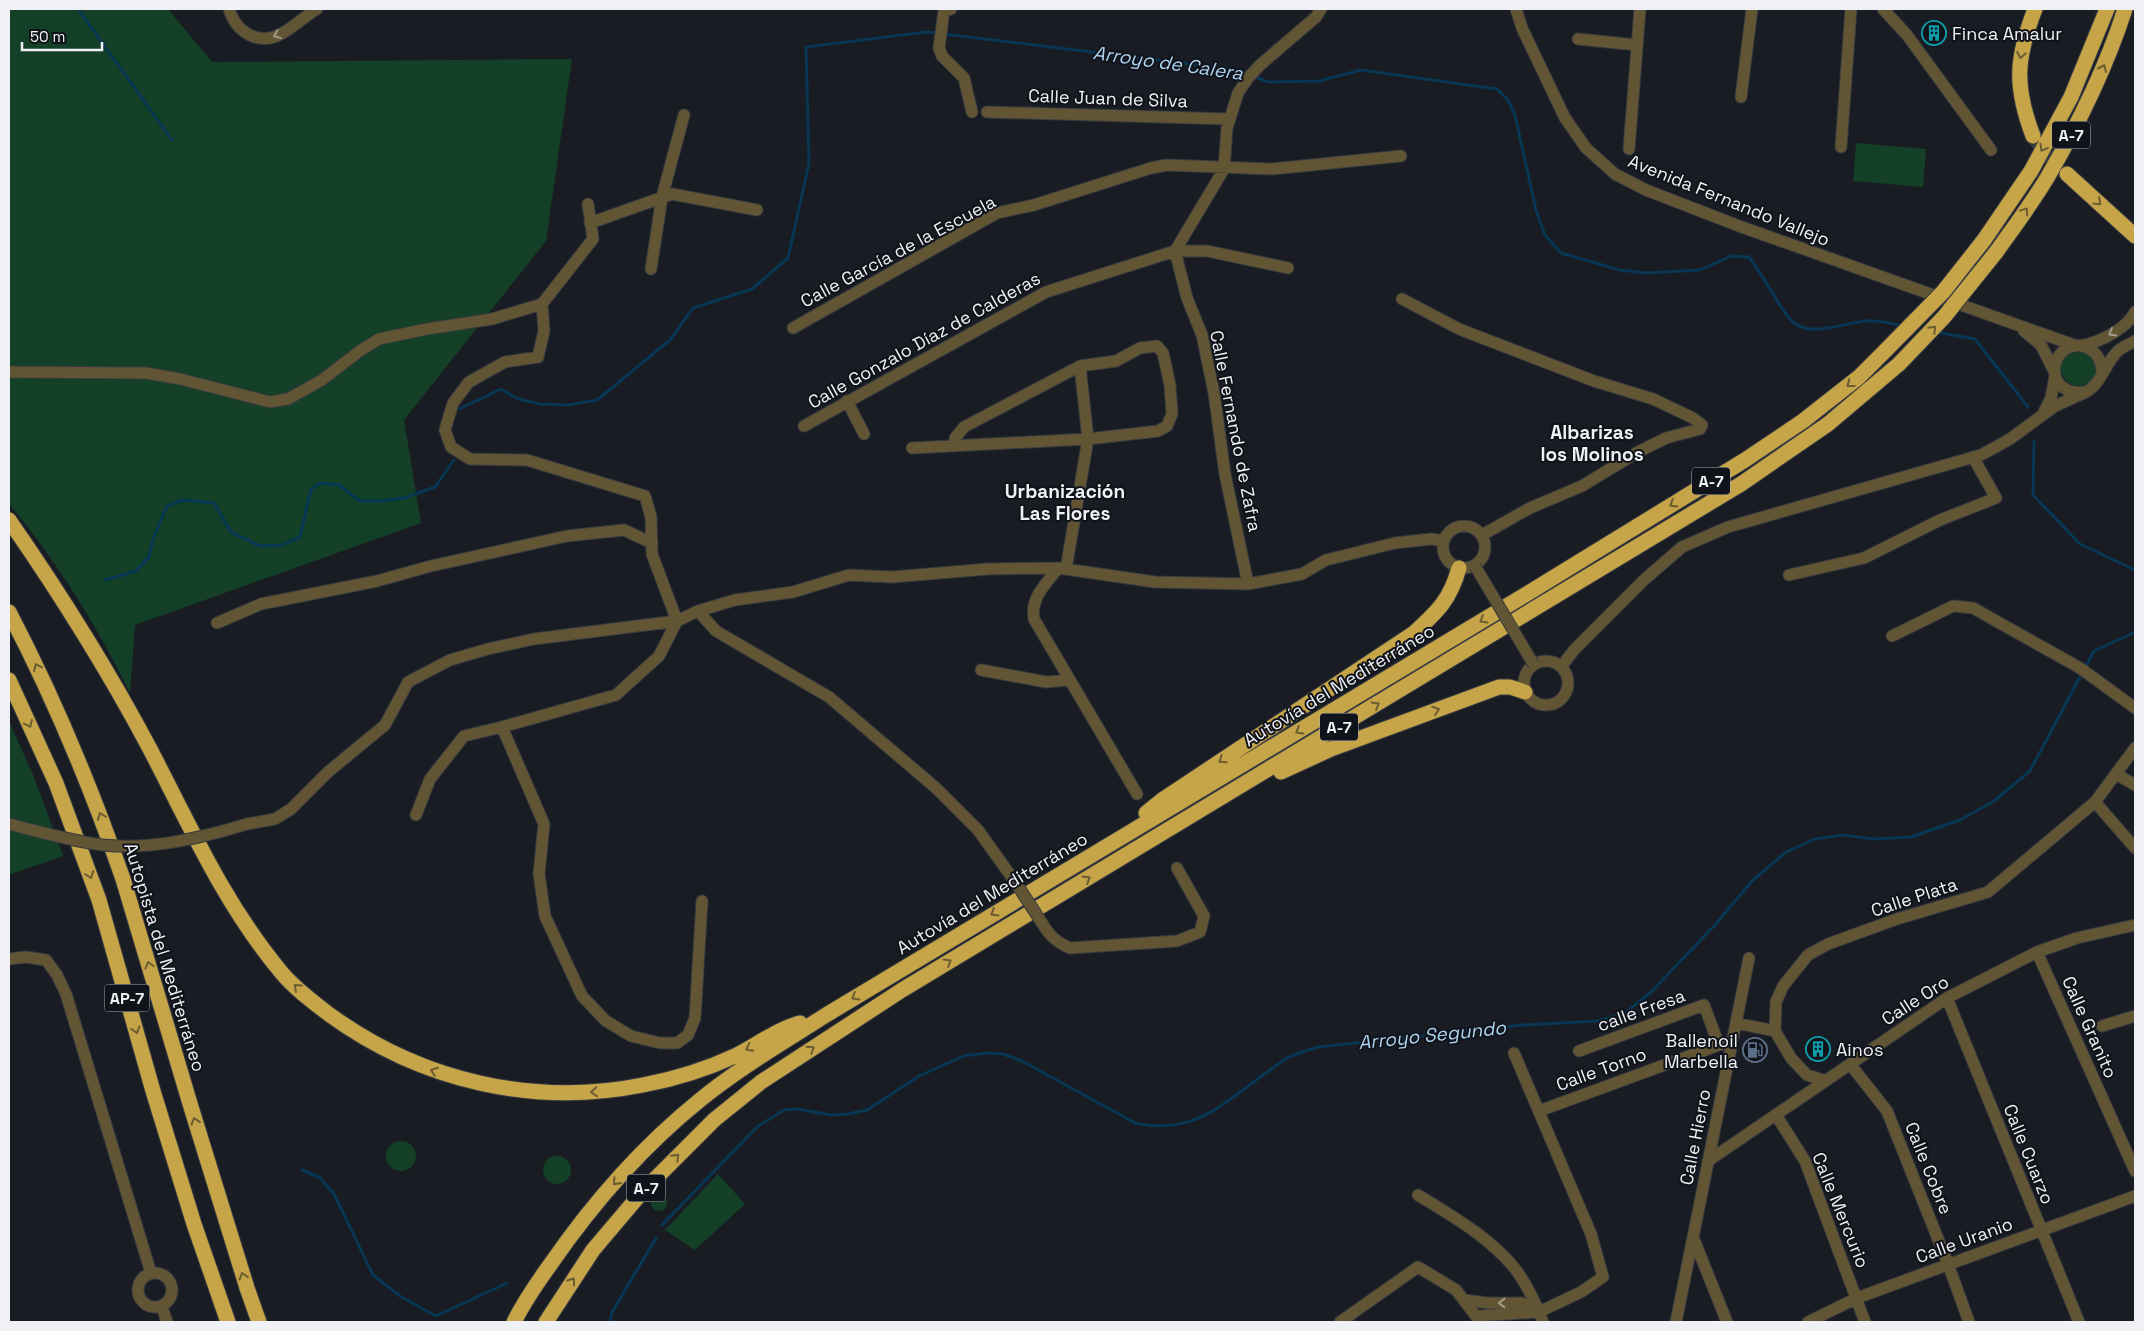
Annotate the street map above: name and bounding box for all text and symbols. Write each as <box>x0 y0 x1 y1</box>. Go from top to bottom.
scale bar <box>22 20 102 52</box>
building icon: Finca Amalur <box>1921 20 1947 46</box>
place label: Finca Amalur <box>1952 22 2062 45</box>
text: 50 m <box>30 27 65 46</box>
one-way arrow <box>273 29 282 39</box>
water label: Arroyo de Calera <box>1091 40 1245 86</box>
one-way arrow <box>2016 51 2026 59</box>
one-way arrow <box>2096 64 2107 73</box>
street label: Calle Juan de Silva <box>1028 84 1188 112</box>
road number: A-7 <box>2052 122 2090 148</box>
one-way arrow <box>2039 143 2049 152</box>
street label: Avenida Fernando Vallejo <box>1625 149 1833 251</box>
street label: Calle García de la Escuela <box>796 190 1000 312</box>
one-way arrow <box>2092 196 2101 205</box>
one-way arrow <box>2019 207 2028 216</box>
street label: Calle Gonzalo Díaz de Calderas <box>804 266 1044 414</box>
one-way arrow <box>1927 326 1936 335</box>
one-way arrow <box>2109 327 2118 337</box>
street label: Calle Fernando de Zafra <box>1205 328 1267 534</box>
one-way arrow <box>1847 378 1856 386</box>
district label: Albarizas los Molinos <box>1540 420 1644 467</box>
road number: A-7 <box>1692 468 1730 494</box>
district label: Urbanización Las Flores <box>1005 479 1125 526</box>
one-way arrow <box>1669 498 1678 508</box>
one-way arrow <box>1480 613 1489 623</box>
street label: Autovía del Mediterráneo <box>1239 619 1439 751</box>
one-way arrow <box>33 663 43 672</box>
one-way arrow <box>1371 701 1380 711</box>
one-way arrow <box>1432 706 1440 716</box>
road number: A-7 <box>1320 714 1358 740</box>
one-way arrow <box>23 719 34 728</box>
one-way arrow <box>1295 724 1304 734</box>
one-way arrow <box>1218 754 1228 763</box>
one-way arrow <box>97 812 107 821</box>
street label: Autovía del Mediterráneo <box>892 827 1092 959</box>
street label: Autopista del Mediterráneo <box>119 840 211 1074</box>
one-way arrow <box>84 870 94 878</box>
street label: Calle Plata <box>1868 872 1960 922</box>
one-way arrow <box>1082 875 1091 885</box>
one-way arrow <box>991 907 1000 917</box>
one-way arrow <box>942 959 951 969</box>
one-way arrow <box>144 962 154 970</box>
street label: Calle Oro <box>1877 970 1953 1030</box>
street label: Calle Granito <box>2057 972 2123 1082</box>
street label: calle Fresa <box>1594 983 1688 1037</box>
road number: AP-7 <box>104 984 150 1011</box>
one-way arrow <box>293 984 302 993</box>
one-way arrow <box>852 991 861 1001</box>
water label: Arroyo Segundo <box>1357 1015 1508 1055</box>
one-way arrow <box>130 1026 141 1035</box>
place label: Ballenoil Marbella <box>1664 1029 1738 1073</box>
building icon: Ainos <box>1805 1036 1831 1062</box>
fuel station icon: Ballenoil Marbella <box>1742 1037 1768 1063</box>
place label: Ainos <box>1836 1038 1883 1061</box>
one-way arrow <box>746 1042 755 1052</box>
street label: Calle Torno <box>1553 1042 1649 1096</box>
one-way arrow <box>805 1046 814 1055</box>
one-way arrow <box>430 1067 439 1077</box>
one-way arrow <box>590 1086 598 1097</box>
street label: Calle Hierro <box>1674 1087 1716 1187</box>
street label: Calle Cuarzo <box>1999 1101 2059 1207</box>
one-way arrow <box>191 1117 201 1126</box>
street label: Calle Cobre <box>1900 1119 1958 1217</box>
street label: Calle Mercurio <box>1807 1149 1875 1271</box>
one-way arrow <box>670 1154 679 1163</box>
road number: A-7 <box>627 1174 665 1202</box>
one-way arrow <box>613 1177 622 1186</box>
street label: Calle Uranio <box>1912 1212 2016 1268</box>
one-way arrow <box>239 1273 249 1281</box>
one-way arrow <box>566 1277 575 1287</box>
one-way arrow <box>1498 1298 1506 1308</box>

